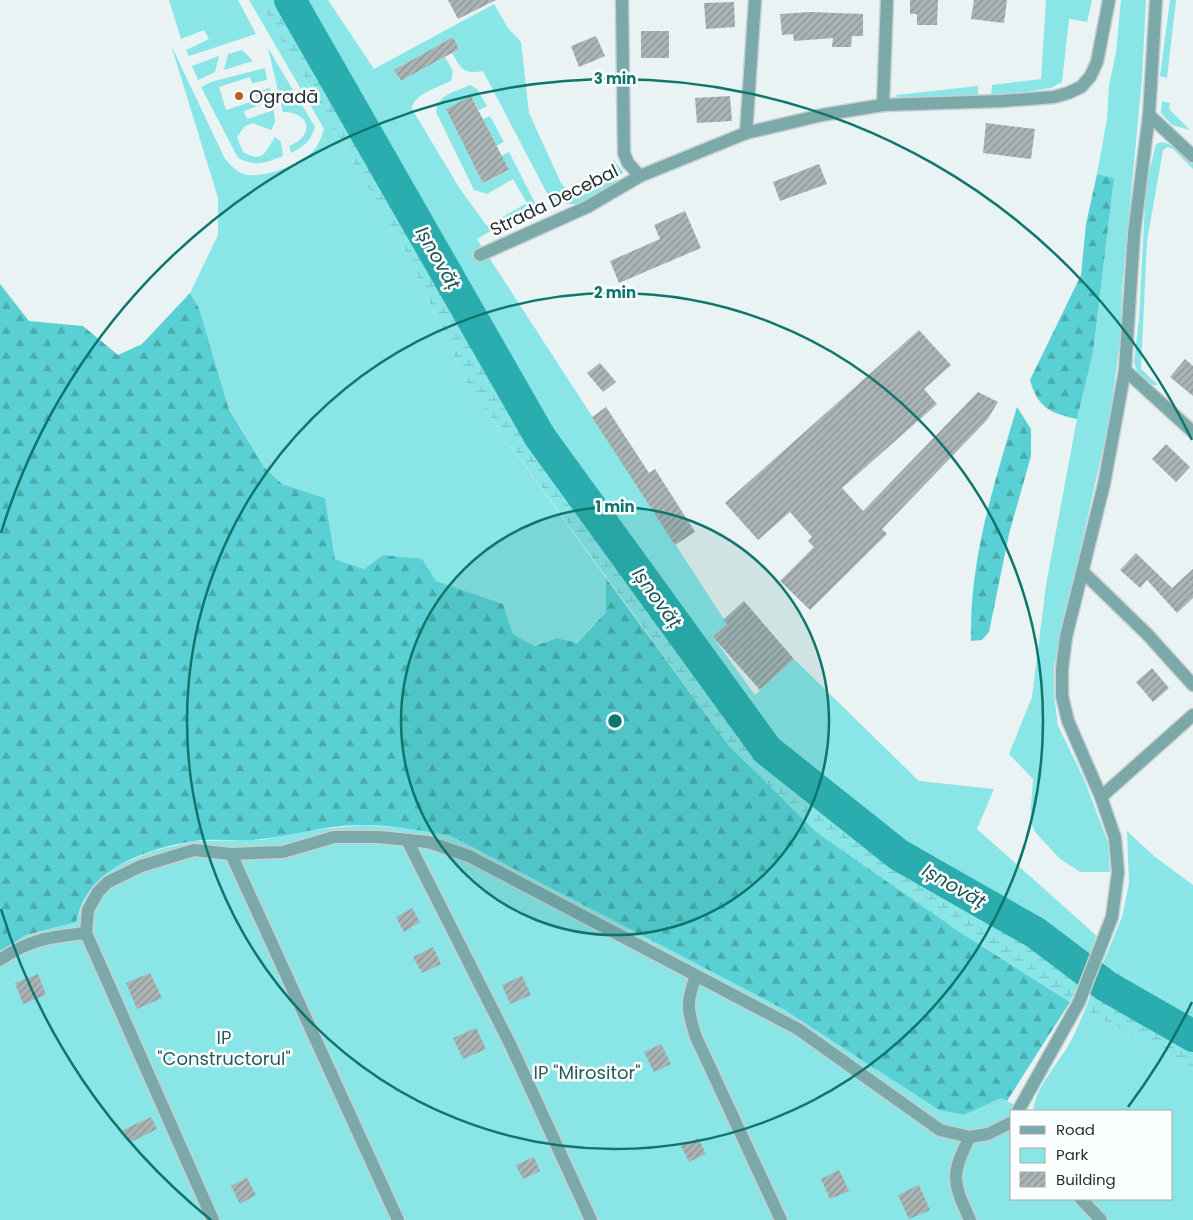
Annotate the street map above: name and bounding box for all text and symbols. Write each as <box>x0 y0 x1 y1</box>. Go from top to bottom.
text: 3 min <box>594 68 636 89</box>
place label: Ogradă <box>249 84 319 109</box>
marker: Ogradă <box>233 90 245 102</box>
street label: Strada Decebal <box>486 158 622 242</box>
water label: Ișnovăț <box>409 221 468 296</box>
text: 2 min <box>594 282 636 303</box>
text: 1 min <box>595 496 635 517</box>
water label: Ișnovăț <box>626 562 689 635</box>
centre of rings <box>606 712 624 730</box>
water label: Ișnovăț <box>917 857 992 916</box>
park label: IP "Constructorul" <box>157 1025 291 1071</box>
park label: IP "Mirositor" <box>534 1060 640 1085</box>
legend <box>1010 1110 1173 1200</box>
text: Road <box>1056 1119 1095 1140</box>
text: Park <box>1056 1144 1088 1165</box>
text: Building <box>1056 1169 1116 1190</box>

